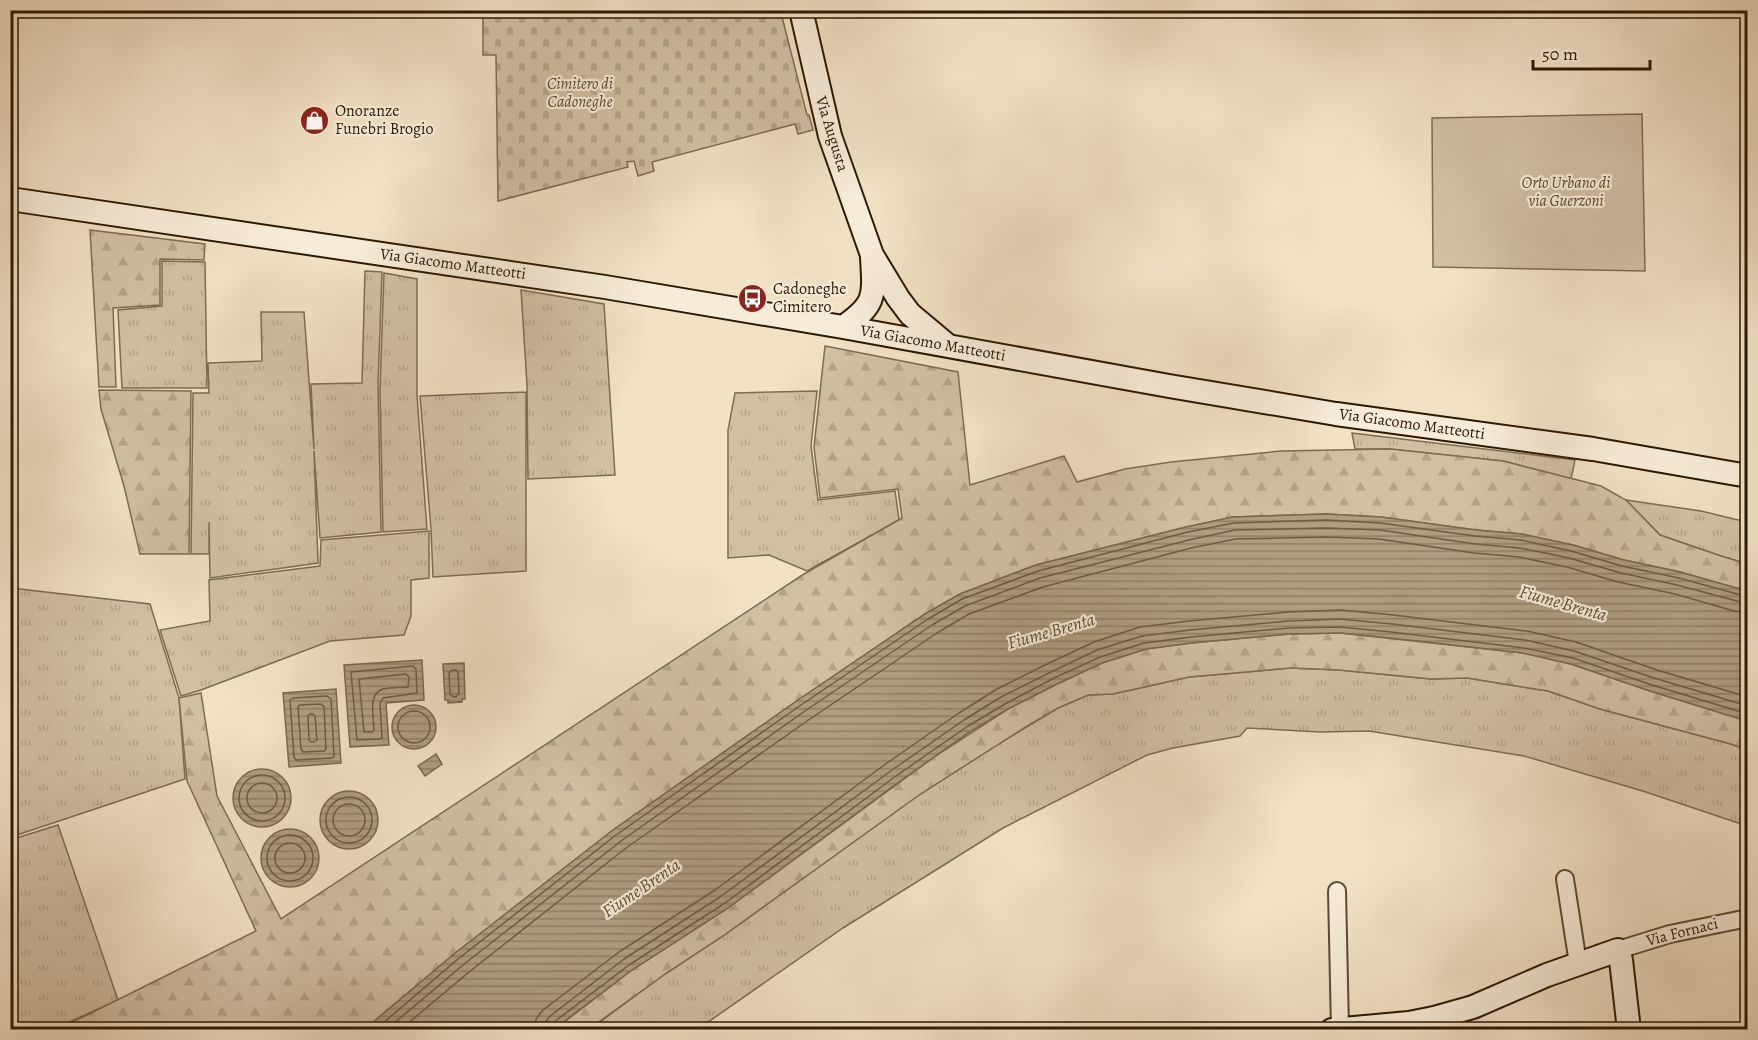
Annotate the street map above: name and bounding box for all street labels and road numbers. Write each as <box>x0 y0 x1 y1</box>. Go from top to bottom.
street label: Via Augusta <box>810 93 854 175</box>
street label: Via Giacomo Matteotti <box>378 243 527 285</box>
street label: Via Giacomo Matteotti <box>858 319 1007 367</box>
street label: Via Giacomo Matteotti <box>1337 403 1486 445</box>
street label: Via Fornaci <box>1643 912 1720 952</box>

